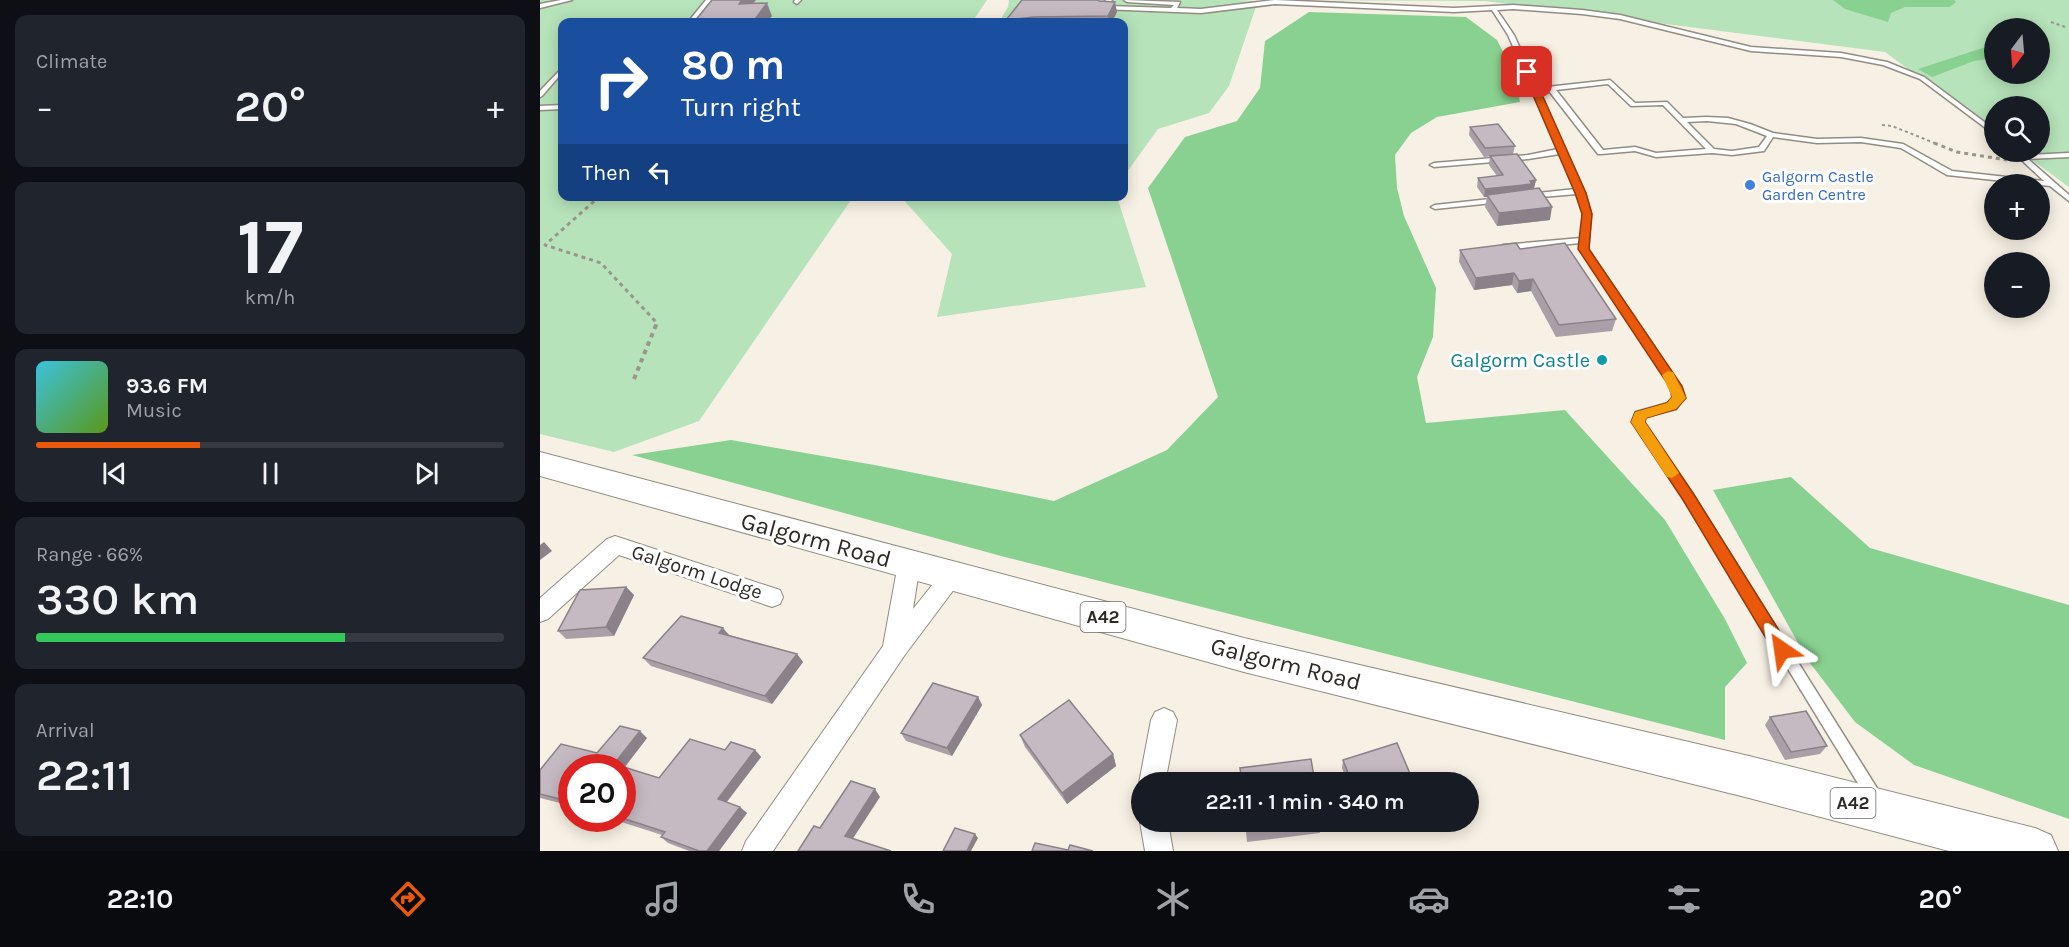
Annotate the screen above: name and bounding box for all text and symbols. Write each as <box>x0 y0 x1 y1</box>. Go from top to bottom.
north arrow <box>1984 18 2050 84</box>
map controls <box>1984 18 2050 318</box>
text: 80 m <box>681 40 785 90</box>
icon: right <box>582 42 660 120</box>
pin <box>1501 46 1552 97</box>
text: Climate <box>36 50 107 73</box>
icon: arrive <box>1510 55 1543 88</box>
text: 20° <box>234 80 306 132</box>
text: − <box>36 88 53 126</box>
text: + <box>487 88 504 126</box>
text: Turn right <box>681 91 801 123</box>
button: search <box>1984 96 2050 162</box>
icon: left <box>643 156 676 189</box>
text: Then <box>582 160 631 186</box>
place label: Galgorm Castle Garden Centre <box>1762 167 1874 204</box>
button: + <box>1984 174 2050 240</box>
marker: Galgorm Castle Garden Centre <box>1743 178 1757 192</box>
text: 17 <box>237 201 303 293</box>
button: − <box>1984 252 2050 318</box>
text: km/h <box>245 286 295 309</box>
place label: Galgorm Castle <box>1450 349 1590 372</box>
marker: Galgorm Castle <box>1595 353 1609 367</box>
text: 93.6 FM <box>126 373 208 399</box>
text: Music <box>126 399 182 422</box>
icon: previous <box>98 457 131 490</box>
icon: pause <box>254 457 287 490</box>
icon: next <box>410 457 443 490</box>
street label: Galgorm Road <box>738 507 894 573</box>
street label: Galgorm Lodge <box>629 540 765 604</box>
text: Range · 66% <box>36 543 143 566</box>
text: 330 km <box>36 573 199 625</box>
road number: A42 <box>1080 602 1126 632</box>
position arrow <box>1750 618 1814 682</box>
street label: Galgorm Road <box>1208 632 1364 696</box>
text: Arrival <box>36 719 95 742</box>
text: 22:11 <box>36 749 133 801</box>
speed limit sign: 20 <box>558 754 636 832</box>
road number: A42 <box>1830 788 1876 818</box>
text: 22:11 · 1 min · 340 m <box>1205 789 1405 815</box>
icon: directions <box>387 878 429 920</box>
icon: music <box>642 878 684 920</box>
icon: phone <box>897 878 939 920</box>
icon: climate <box>1152 878 1194 920</box>
icon: car <box>1408 878 1450 920</box>
icon: filters <box>1663 878 1705 920</box>
text: 22:10 <box>107 883 173 915</box>
text: 20° <box>1918 883 1962 915</box>

